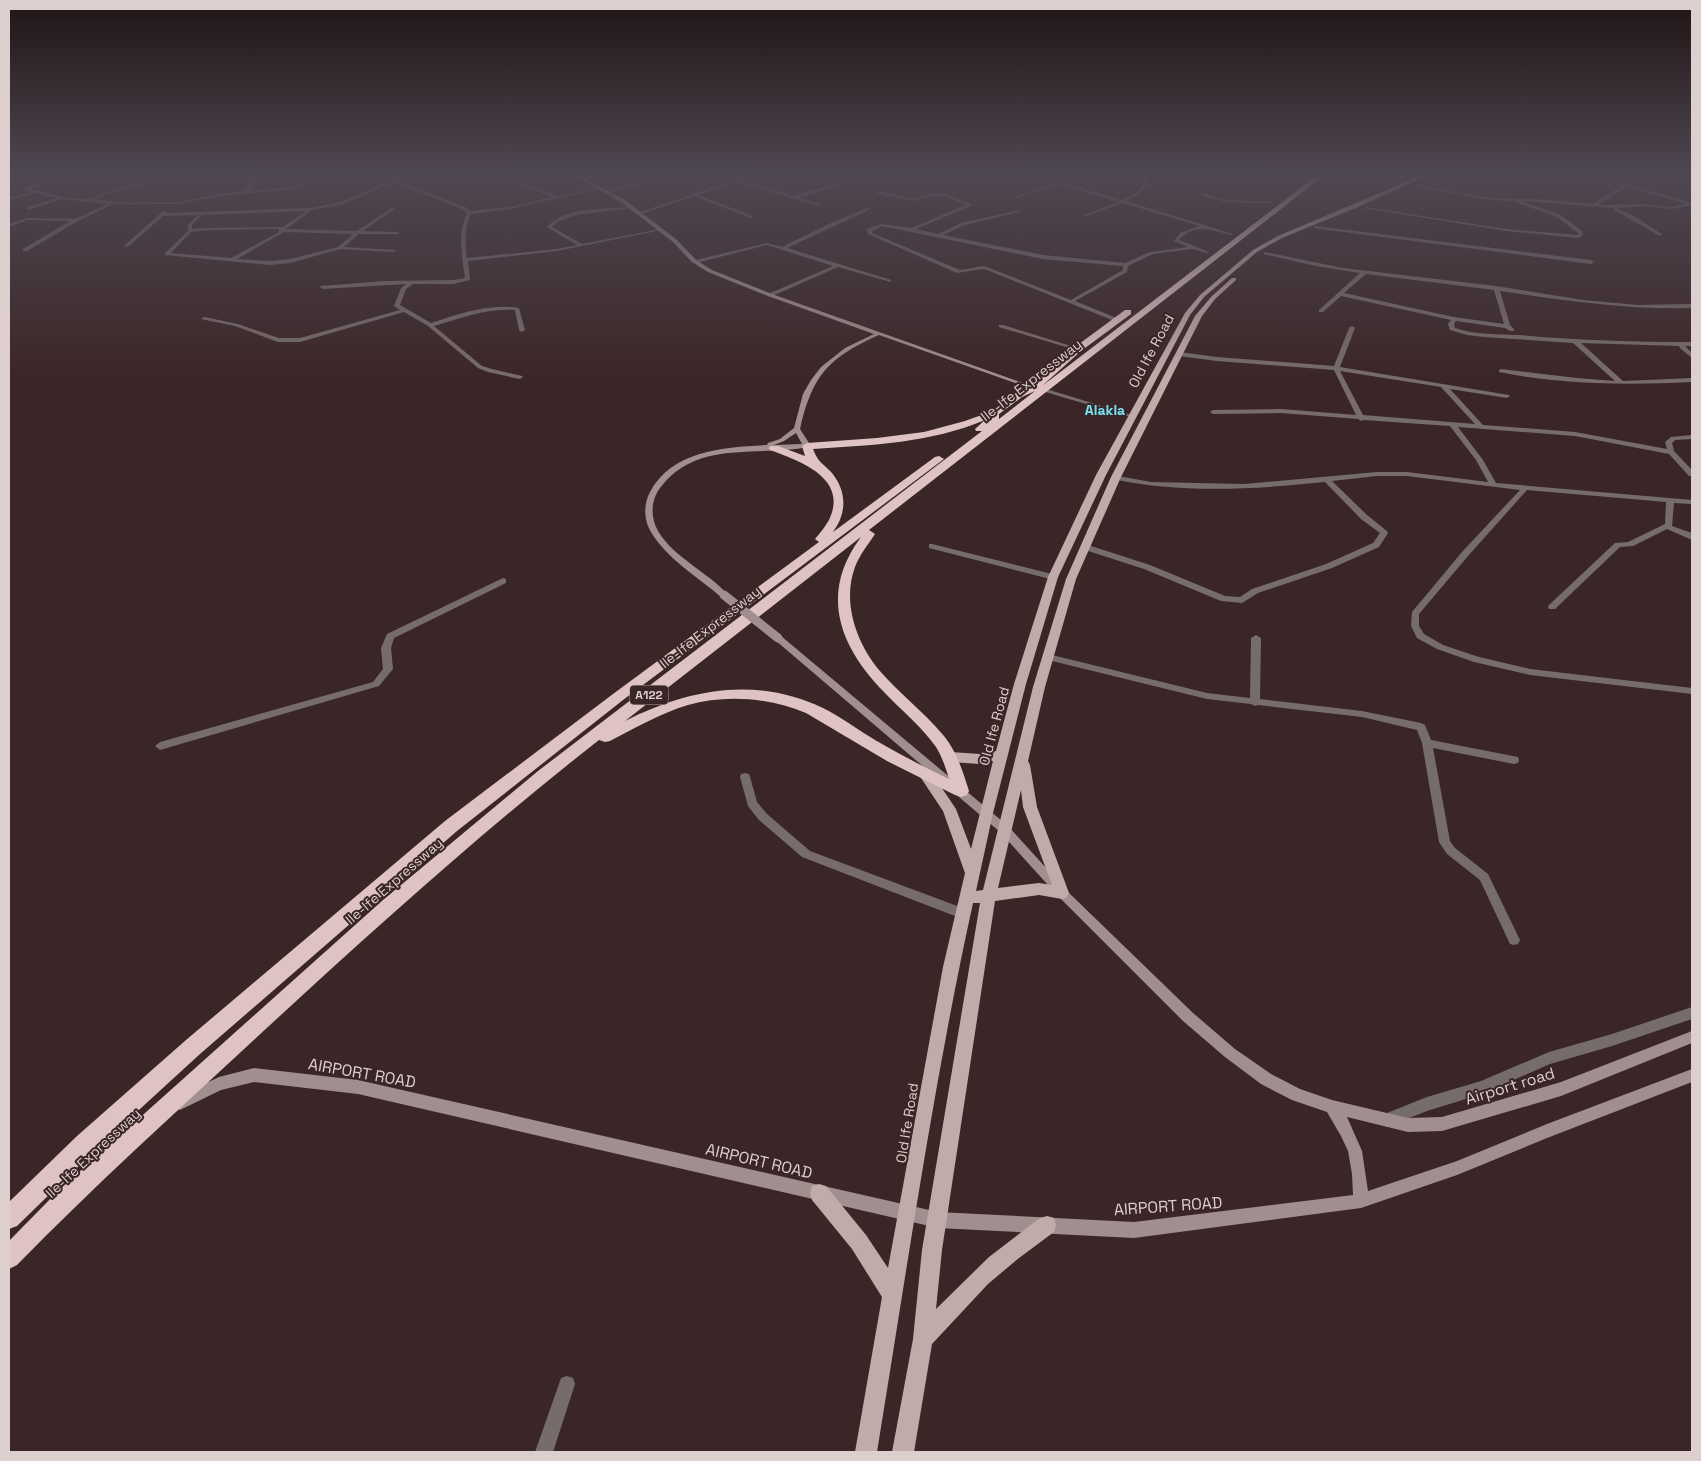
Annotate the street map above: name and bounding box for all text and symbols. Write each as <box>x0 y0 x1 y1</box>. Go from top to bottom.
street label: Old Ife Road <box>1124 311 1178 391</box>
street label: Ile-Ife Expressway <box>977 335 1085 425</box>
district label: AlakIa <box>1085 401 1125 419</box>
street label: Ile-Ife Expressway <box>656 582 764 672</box>
street label: Old Ife Road <box>975 685 1013 767</box>
road number: A122 <box>630 686 668 704</box>
street label: Ile-Ife Expressway <box>342 834 446 928</box>
street label: AIRPORT ROAD <box>307 1053 417 1093</box>
street label: Airport road <box>1463 1062 1557 1110</box>
street label: Old Ife Road <box>892 1082 922 1164</box>
street label: Ile-Ife Expressway <box>42 1104 144 1202</box>
street label: AIRPORT ROAD <box>704 1139 814 1183</box>
street label: AIRPORT ROAD <box>1113 1192 1223 1220</box>

